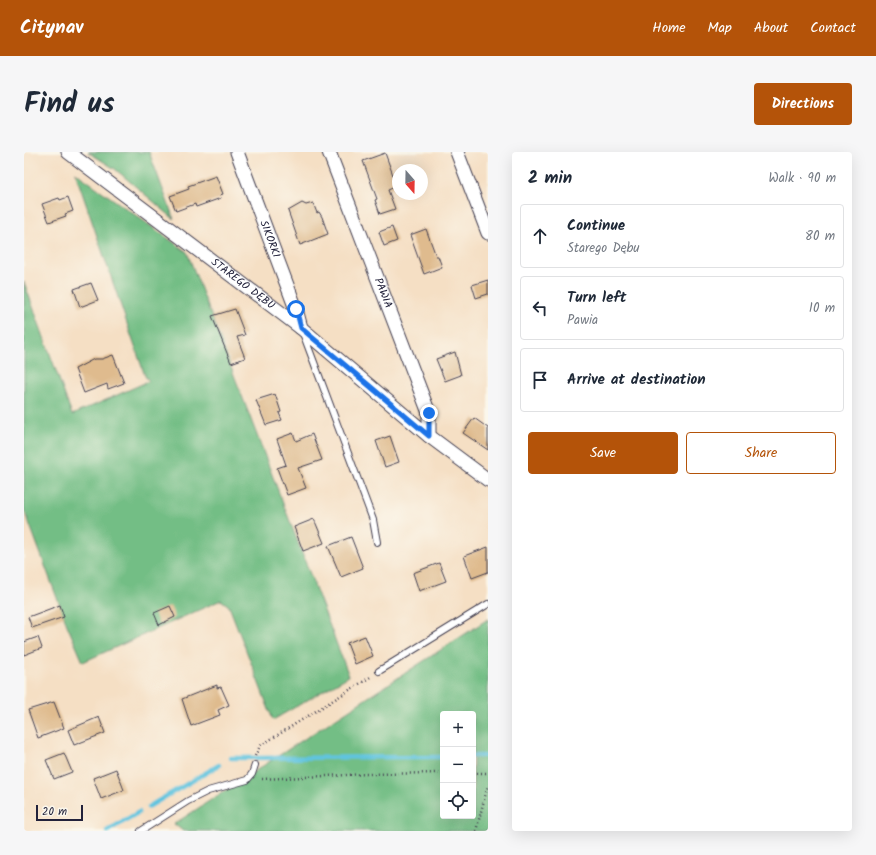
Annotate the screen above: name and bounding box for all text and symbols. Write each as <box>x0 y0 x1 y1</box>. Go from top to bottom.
text: Citynav <box>20 13 83 43</box>
text: Home <box>652 17 686 39</box>
text: Map <box>708 17 732 39</box>
text: About <box>754 17 788 39</box>
text: Contact <box>810 17 856 39</box>
text: Find us <box>24 82 115 127</box>
button: Directions <box>754 83 852 125</box>
north arrow <box>392 164 428 200</box>
text: 2 min <box>528 165 572 192</box>
text: Walk · 90 m <box>769 168 836 189</box>
text: Continue <box>567 214 625 238</box>
street label: SIKORKI <box>254 218 285 260</box>
icon: ahead <box>529 225 551 247</box>
text: 80 m <box>805 226 835 247</box>
text: Starego Dębu <box>567 238 640 259</box>
street label: STAREGO DĘBU <box>207 254 279 314</box>
street label: PAWIA <box>369 275 397 311</box>
text: Turn left <box>567 286 627 310</box>
icon: left <box>529 297 551 319</box>
text: 10 m <box>809 298 835 319</box>
route start <box>287 300 305 318</box>
text: Pawia <box>567 310 598 331</box>
text: Arrive at destination <box>567 368 706 392</box>
icon: arrive <box>529 369 551 391</box>
route end <box>420 404 438 422</box>
button: Save <box>528 432 678 474</box>
button: Share <box>686 432 836 474</box>
map controls <box>440 711 476 819</box>
button: + <box>440 711 476 747</box>
button: − <box>440 747 476 783</box>
button: locate <box>440 783 476 819</box>
scale bar <box>36 803 83 822</box>
text: 20 m <box>42 803 67 821</box>

